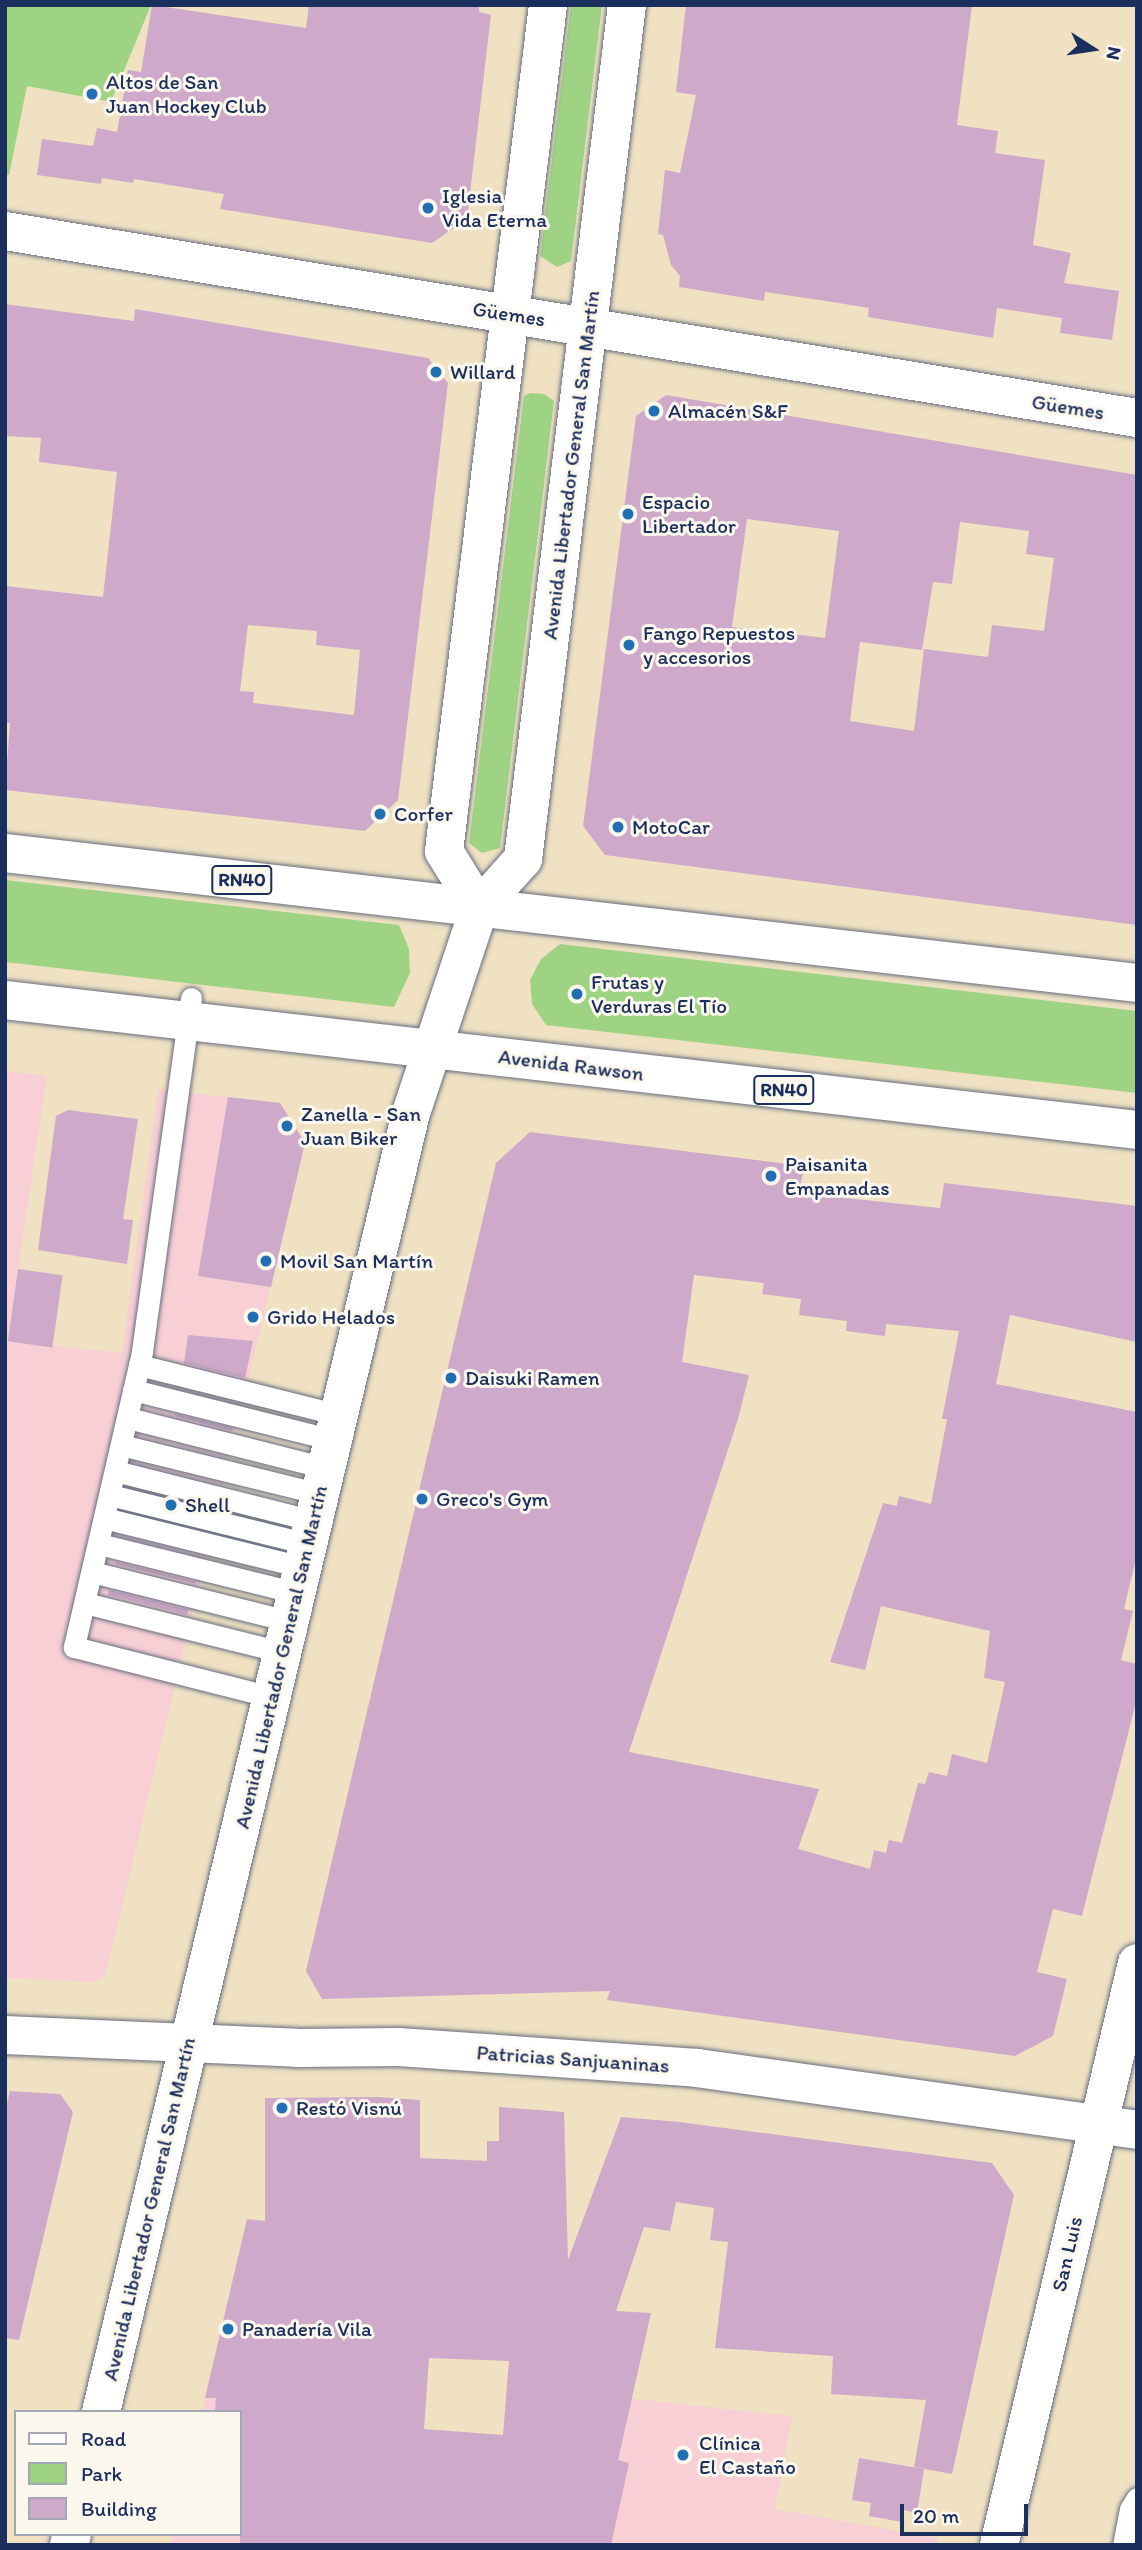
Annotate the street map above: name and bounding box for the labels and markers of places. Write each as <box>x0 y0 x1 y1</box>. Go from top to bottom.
place label: Altos de San Juan Hockey Club <box>106 69 267 119</box>
marker: Altos de San Juan Hockey Club <box>84 86 100 102</box>
place label: Iglesia Vida Eterna <box>442 183 546 233</box>
marker: Iglesia Vida Eterna <box>420 200 436 216</box>
place label: Willard <box>450 359 515 385</box>
marker: Willard <box>428 364 444 380</box>
place label: Almacén S&F <box>668 398 788 424</box>
marker: Almacén S&F <box>646 403 662 419</box>
place label: Espacio Libertador <box>642 489 736 539</box>
marker: Espacio Libertador <box>620 506 636 522</box>
place label: Fango Repuestos y accesorios <box>643 620 795 670</box>
marker: Fango Repuestos y accesorios <box>621 637 637 653</box>
place label: Corfer <box>394 801 453 827</box>
marker: Corfer <box>372 806 388 822</box>
place label: MotoCar <box>632 814 710 840</box>
marker: MotoCar <box>610 819 626 835</box>
place label: Frutas y Verduras El Tío <box>591 969 727 1019</box>
marker: Frutas y Verduras El Tío <box>569 986 585 1002</box>
place label: Zanella - San Juan Biker <box>301 1101 421 1151</box>
marker: Zanella - San Juan Biker <box>279 1118 295 1134</box>
place label: Paisanita Empanadas <box>785 1151 890 1201</box>
marker: Paisanita Empanadas <box>763 1168 779 1184</box>
place label: Movil San Martín <box>280 1248 433 1274</box>
marker: Movil San Martín <box>258 1253 274 1269</box>
place label: Grido Helados <box>267 1304 394 1330</box>
marker: Grido Helados <box>245 1309 261 1325</box>
place label: Daisuki Ramen <box>465 1365 600 1391</box>
marker: Daisuki Ramen <box>443 1370 459 1386</box>
place label: Greco's Gym <box>436 1486 548 1512</box>
marker: Greco's Gym <box>414 1491 430 1507</box>
place label: Shell <box>185 1492 230 1518</box>
marker: Shell <box>163 1497 179 1513</box>
place label: Restó Visnú <box>296 2095 401 2121</box>
marker: Restó Visnú <box>274 2100 290 2116</box>
place label: Panadería Vila <box>242 2316 371 2342</box>
marker: Panadería Vila <box>220 2321 236 2337</box>
place label: Clínica El Castaño <box>699 2430 796 2480</box>
marker: Clínica El Castaño <box>673 2445 693 2465</box>

